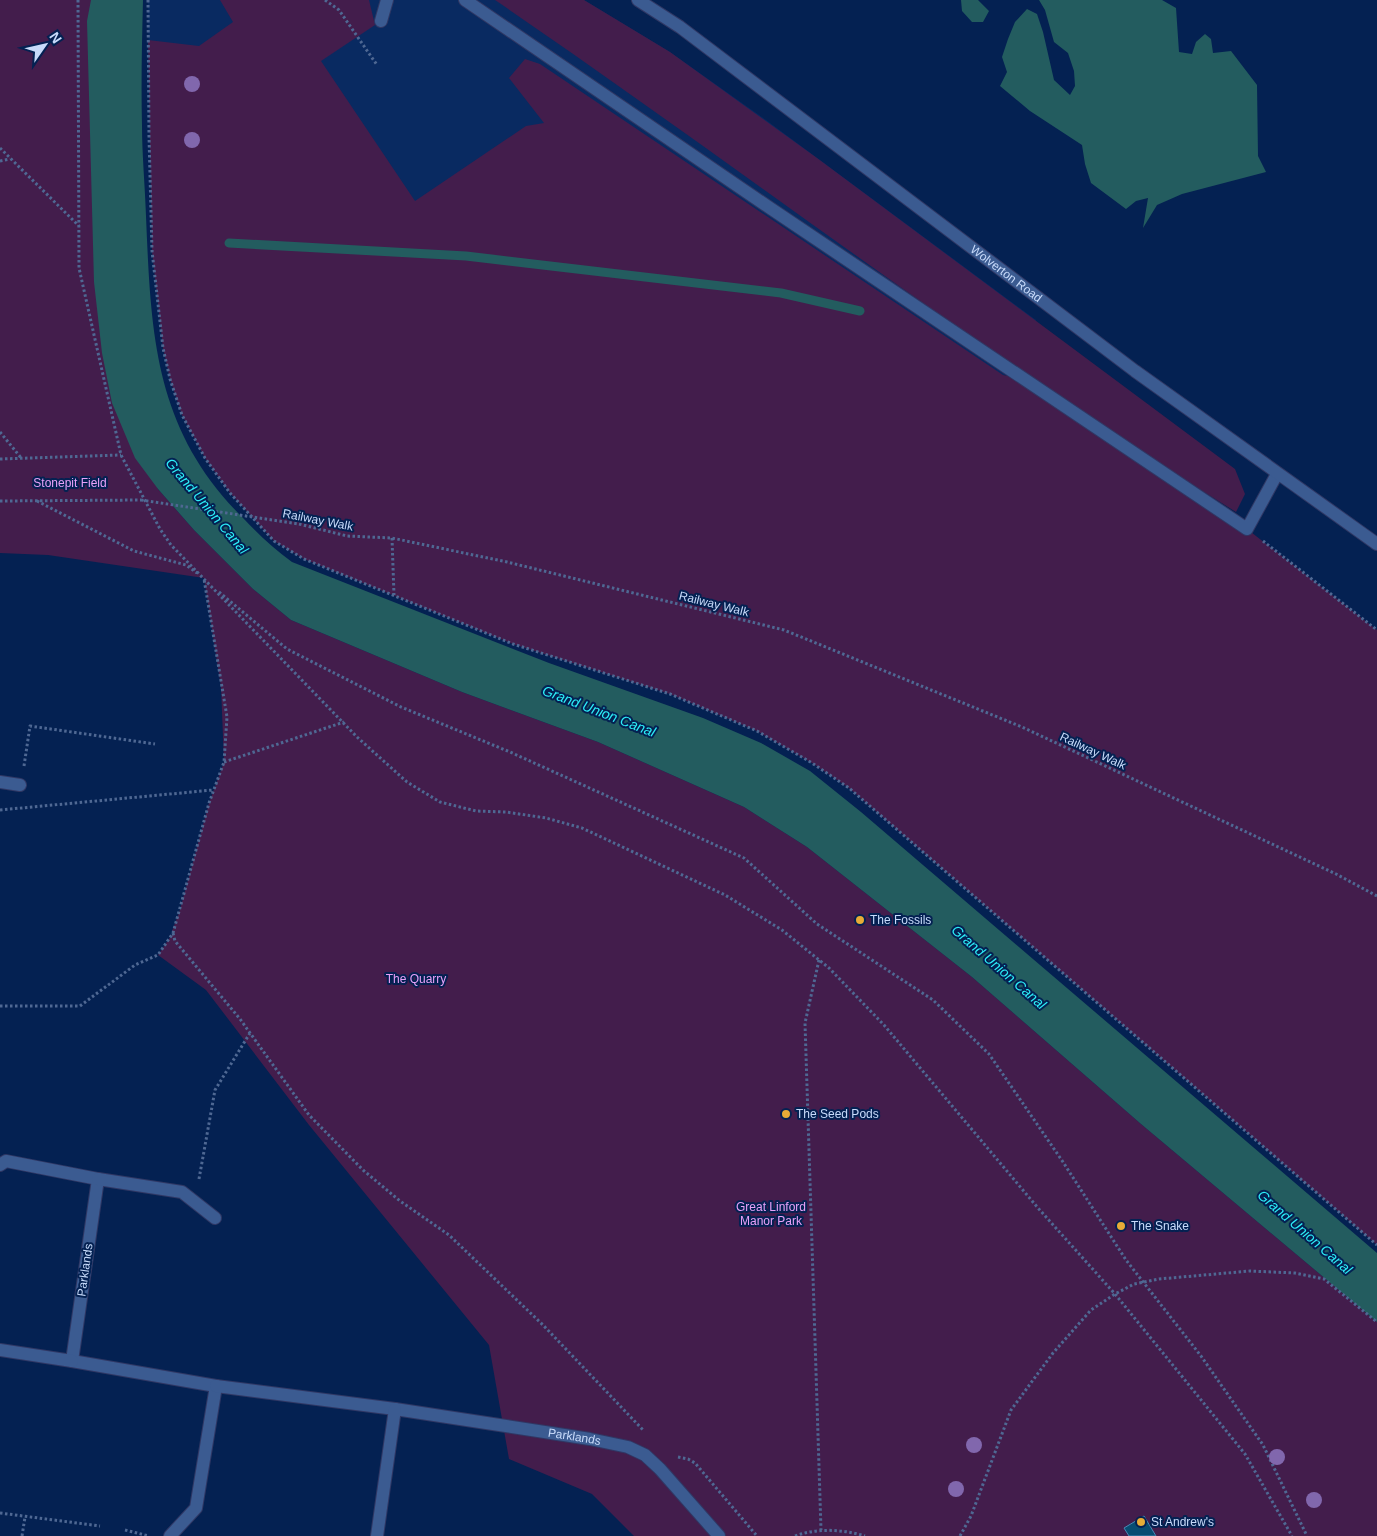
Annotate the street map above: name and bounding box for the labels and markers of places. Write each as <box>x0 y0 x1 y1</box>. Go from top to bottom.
place label: The Fossils <box>870 913 931 927</box>
marker: The Fossils <box>854 914 866 926</box>
place label: The Seed Pods <box>796 1107 879 1121</box>
marker: The Seed Pods <box>780 1108 792 1120</box>
place label: The Snake <box>1131 1219 1189 1233</box>
marker: The Snake <box>1115 1220 1127 1232</box>
place label: St Andrew's <box>1151 1515 1214 1529</box>
marker: St Andrew's <box>1135 1516 1147 1528</box>

